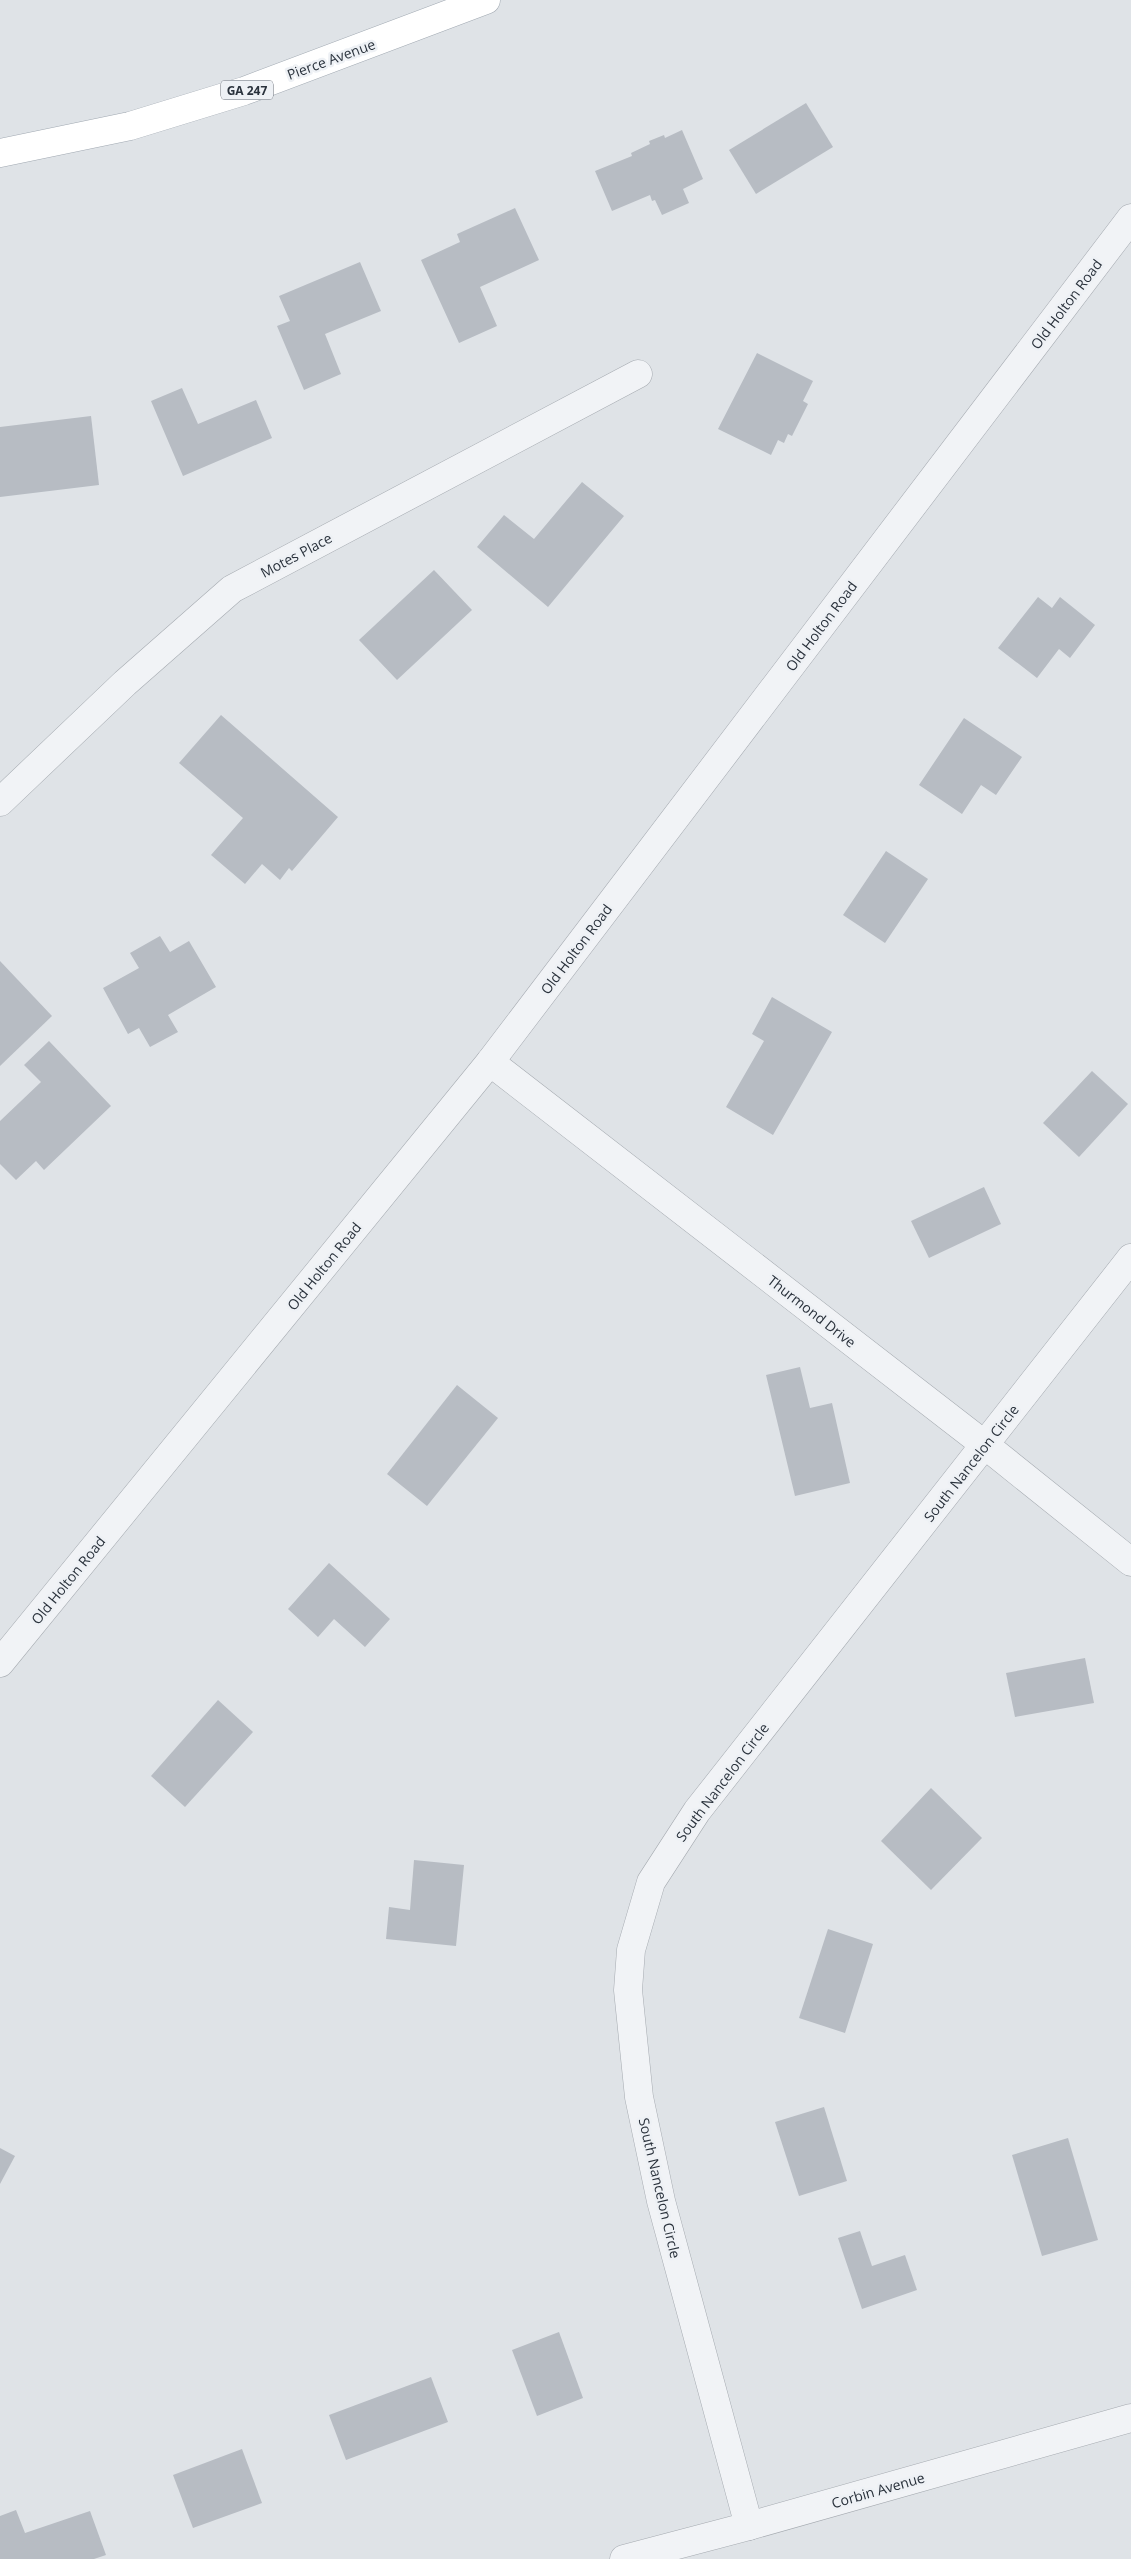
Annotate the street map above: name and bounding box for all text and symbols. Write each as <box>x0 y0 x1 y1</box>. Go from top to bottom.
street label: Pierce Avenue <box>284 34 378 84</box>
road number: GA 247 <box>221 80 273 100</box>
street label: Old Holton Road <box>1026 255 1106 353</box>
street label: Motes Place <box>257 528 335 582</box>
street label: Old Holton Road <box>781 577 861 675</box>
street label: Old Holton Road <box>536 900 616 998</box>
street label: Old Holton Road <box>283 1218 365 1314</box>
street label: Thurmond Drive <box>764 1271 860 1352</box>
street label: South Nancelon Circle <box>919 1400 1023 1525</box>
street label: Old Holton Road <box>27 1532 109 1628</box>
street label: South Nancelon Circle <box>671 1719 773 1845</box>
street label: South Nancelon Circle <box>635 2116 685 2260</box>
street label: Corbin Avenue <box>829 2468 927 2512</box>

